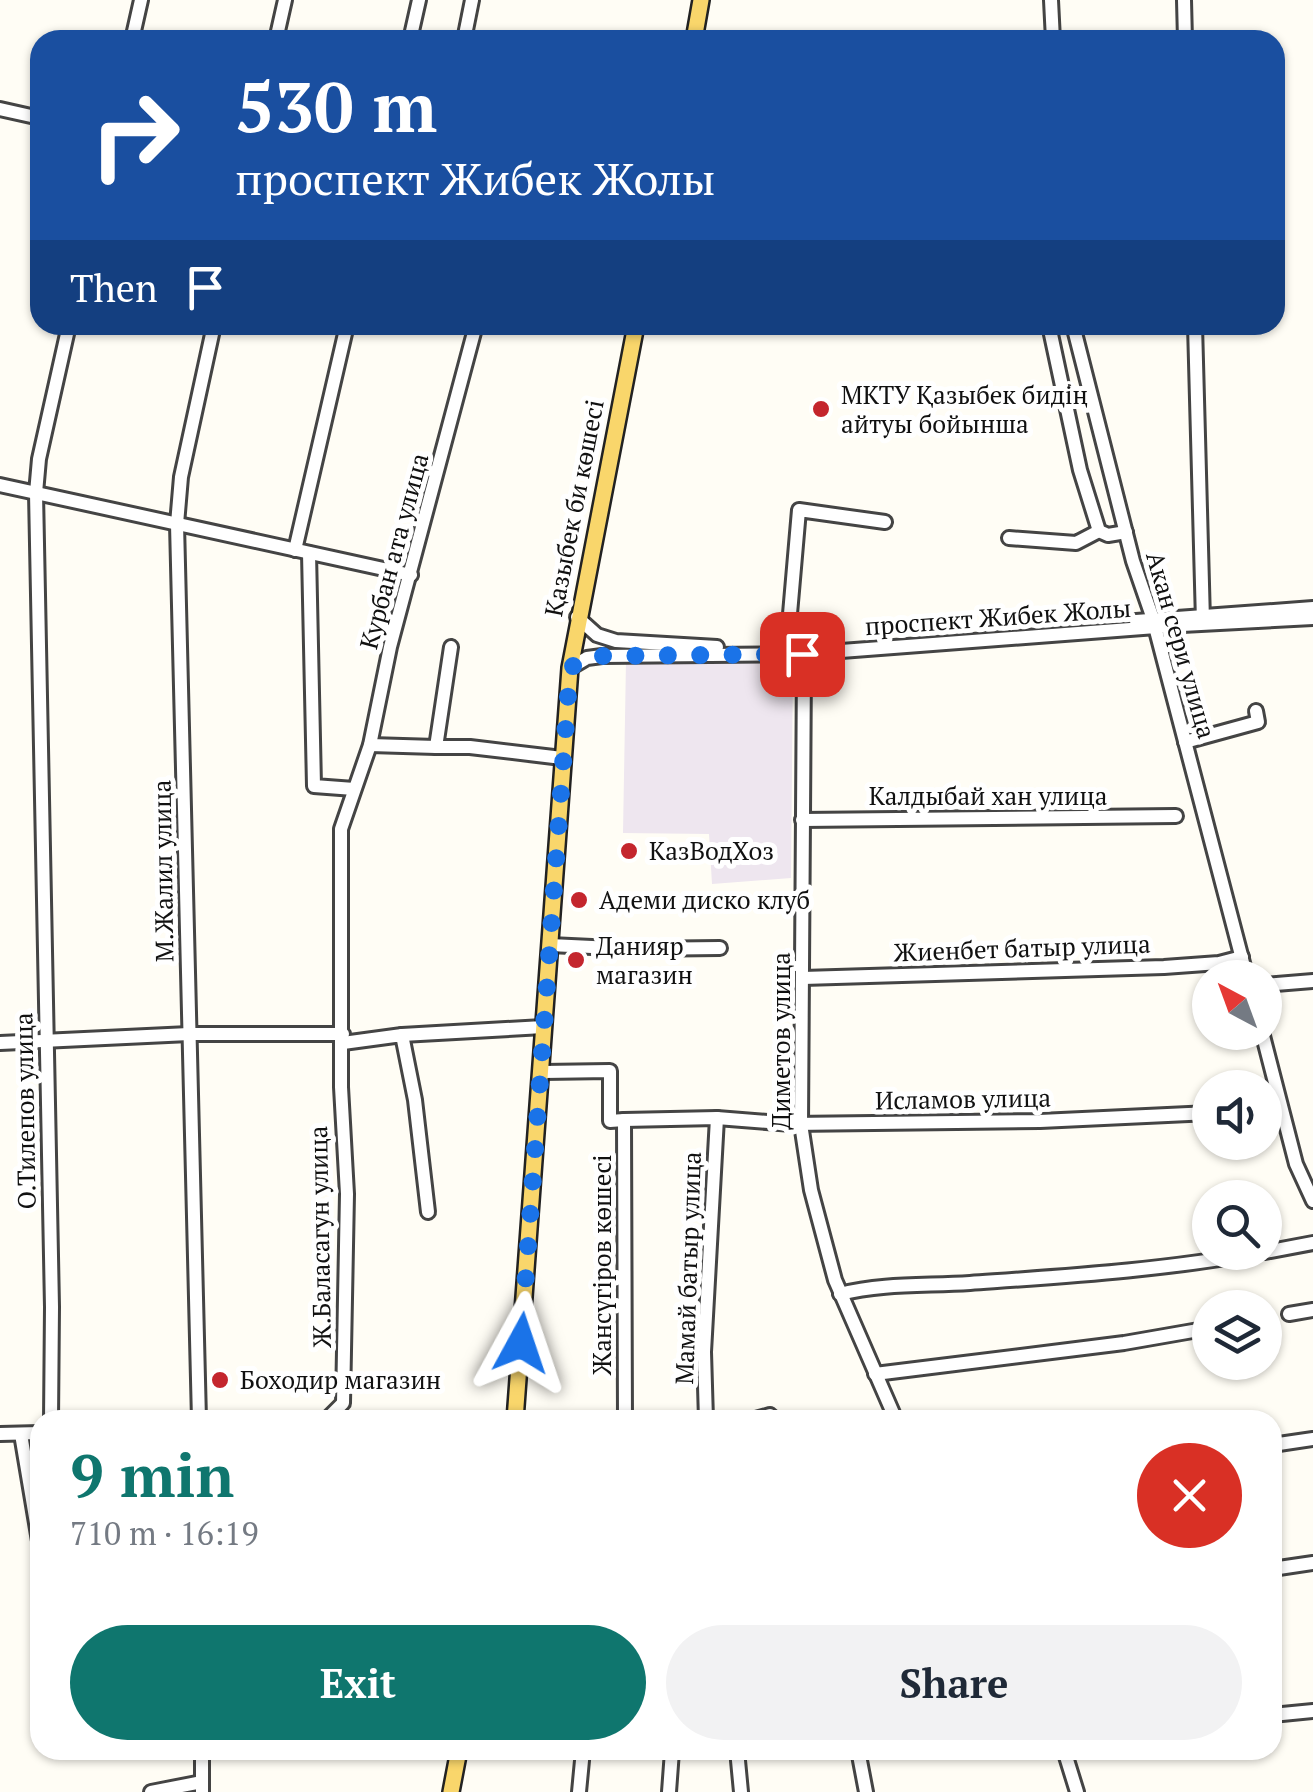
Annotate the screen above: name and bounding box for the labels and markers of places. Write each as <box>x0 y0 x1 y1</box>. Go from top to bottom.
place label: МКТУ Қазыбек бидің айтуы бойынша <box>841 378 1088 440</box>
marker: МКТУ Қазыбек бидің айтуы бойынша <box>810 398 832 420</box>
pin <box>760 612 845 697</box>
place label: КазВодХоз <box>649 834 774 867</box>
marker: КазВодХоз <box>618 840 640 862</box>
place label: Адеми диско клуб <box>599 883 810 916</box>
marker: Адеми диско клуб <box>568 889 590 911</box>
place label: Данияр магазин <box>596 929 693 991</box>
marker: Данияр магазин <box>565 949 587 971</box>
place label: Боходир магазин <box>240 1363 441 1396</box>
marker: Боходир магазин <box>209 1369 231 1391</box>

